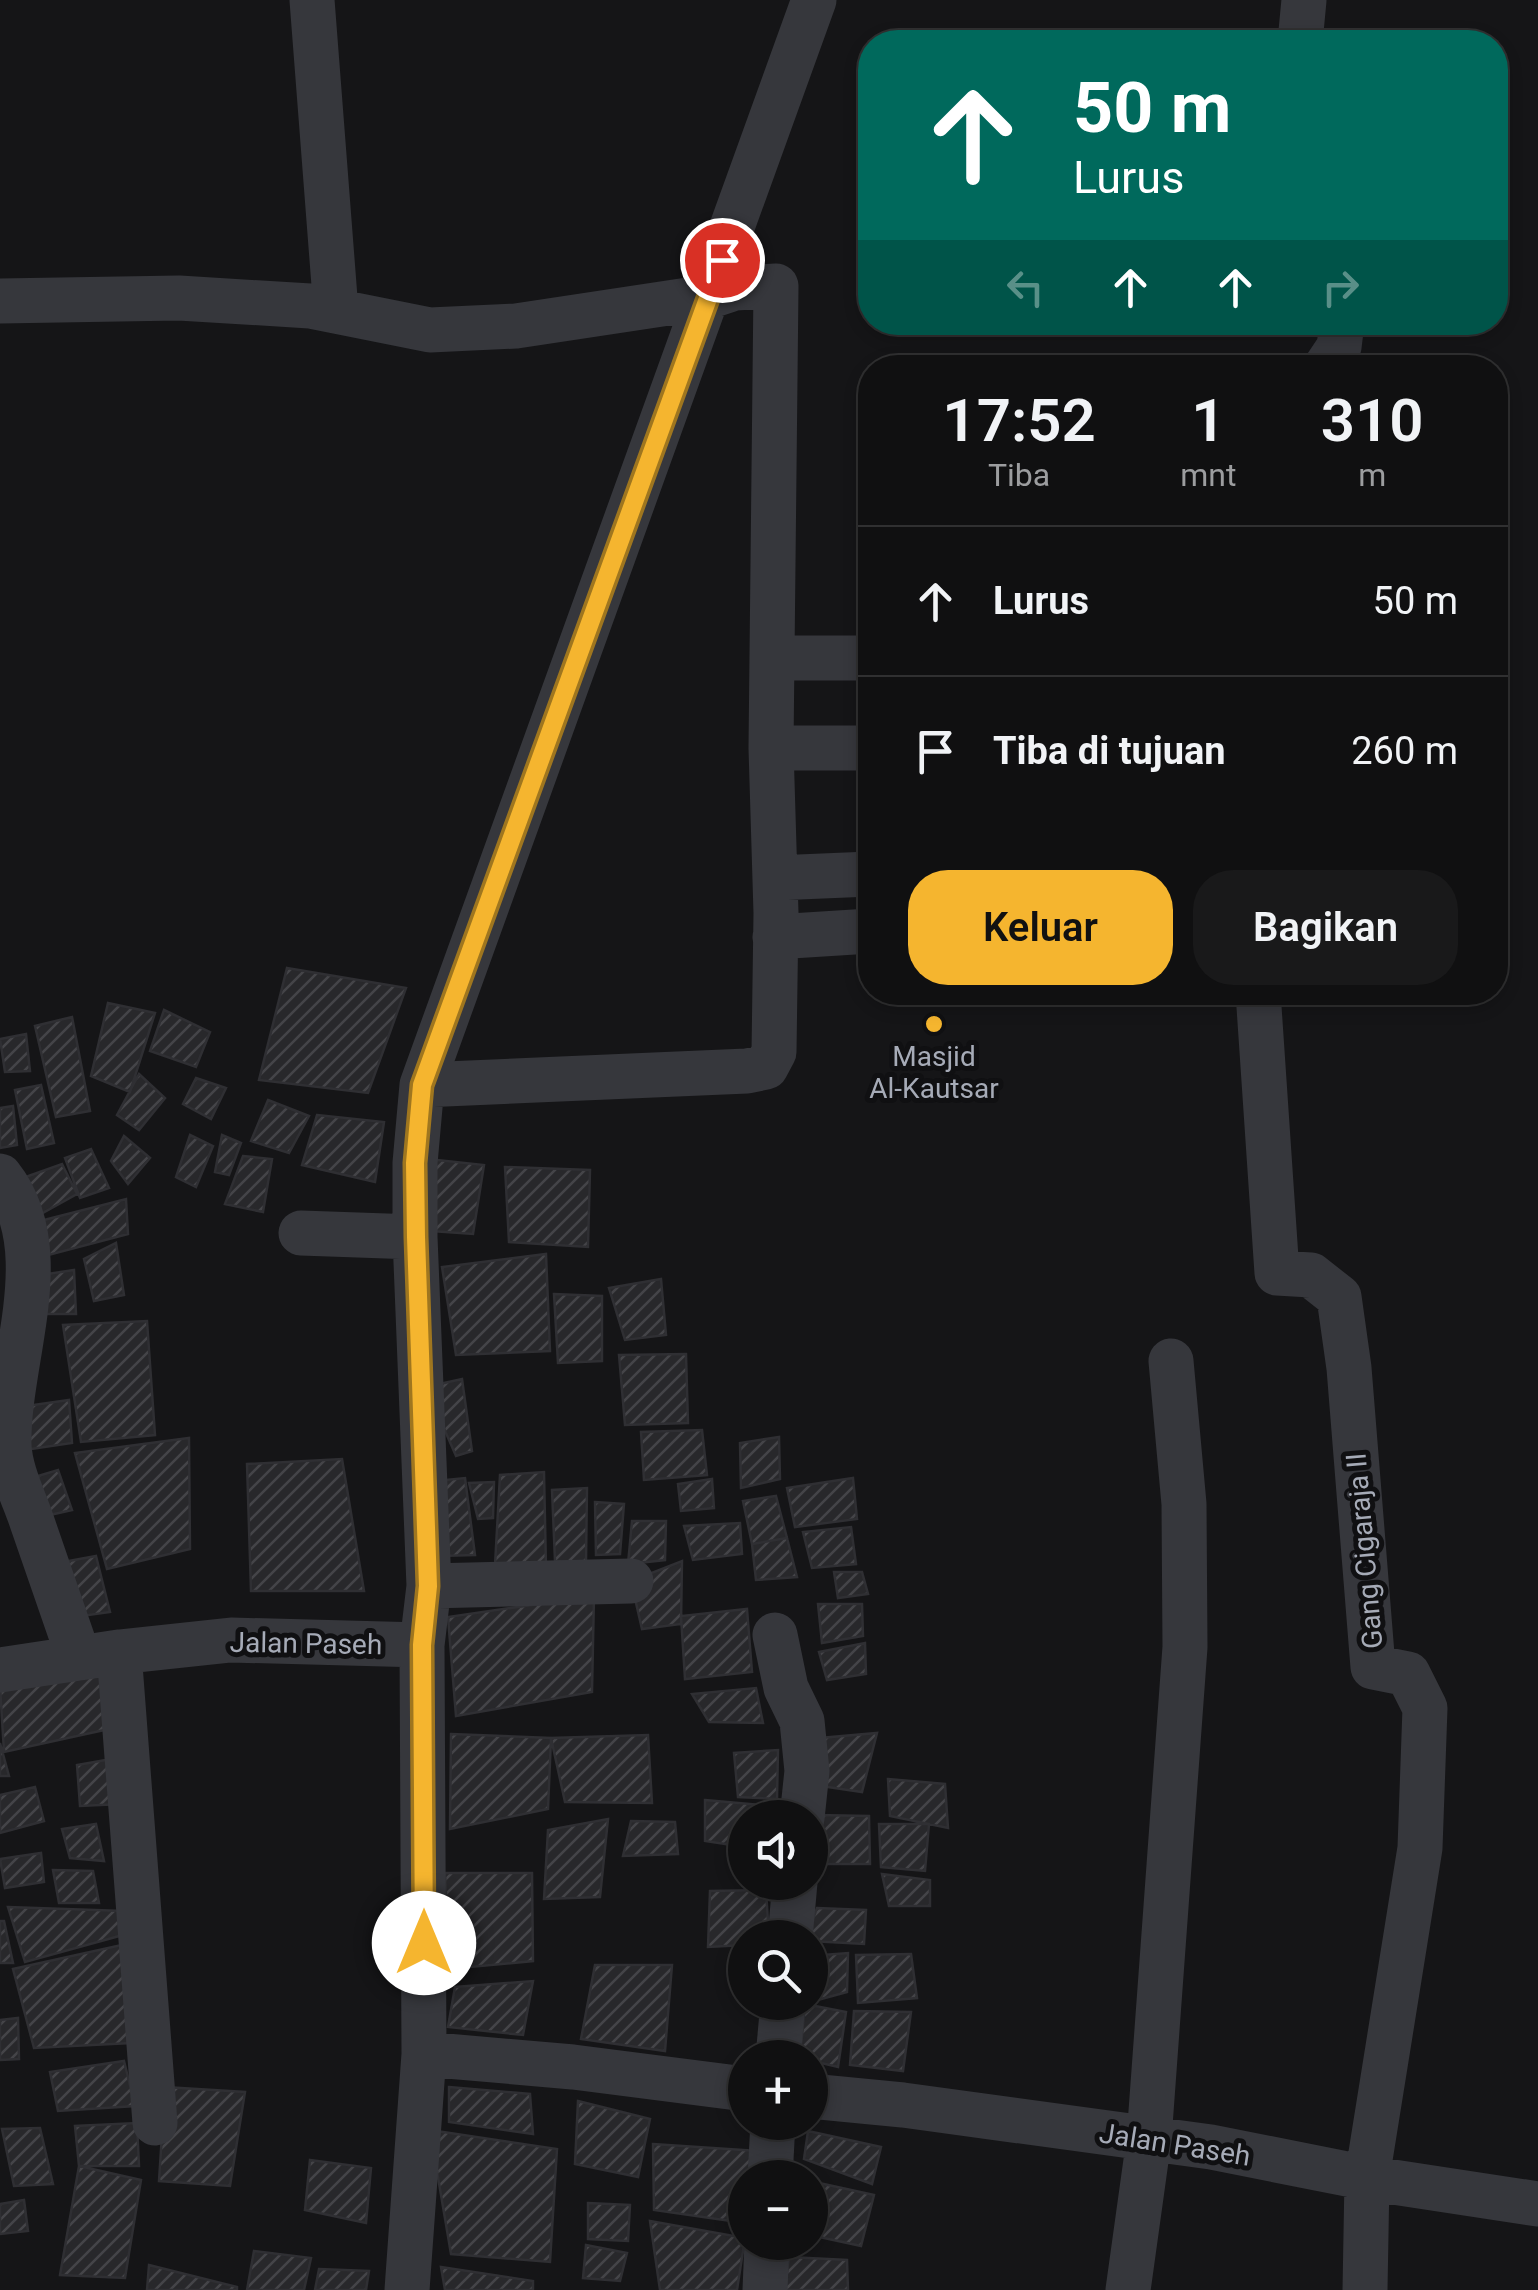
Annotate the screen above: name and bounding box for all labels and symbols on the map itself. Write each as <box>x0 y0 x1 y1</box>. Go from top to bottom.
pin <box>680 218 765 303</box>
marker: Masjid Al-Kautsar <box>923 1013 945 1035</box>
place label: Masjid Al-Kautsar <box>869 1040 999 1105</box>
street label: Gang Cigaraja II <box>1339 1452 1390 1650</box>
street label: Jalan Paseh <box>229 1626 383 1661</box>
position arrow <box>372 1891 476 1995</box>
street label: Jalan Paseh <box>1097 2116 1253 2173</box>

